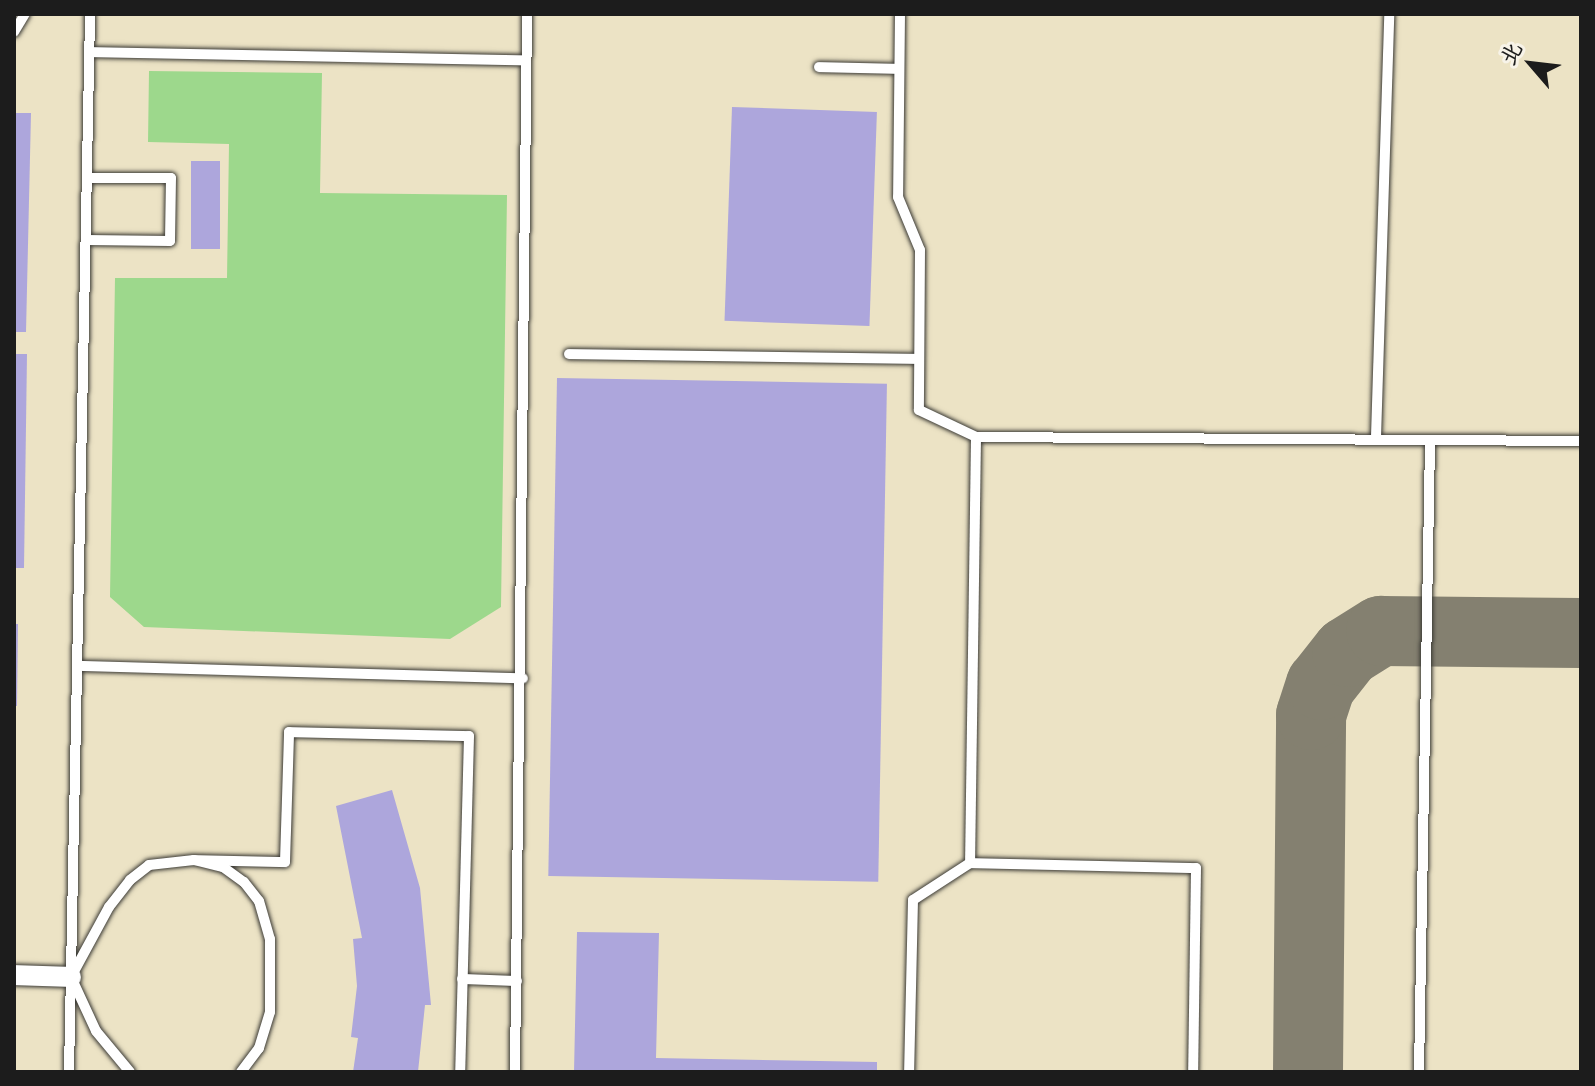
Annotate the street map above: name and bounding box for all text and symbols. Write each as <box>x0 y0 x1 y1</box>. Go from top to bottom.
north arrow <box>1491 24 1571 104</box>
text: 北 <box>1490 35 1529 70</box>

